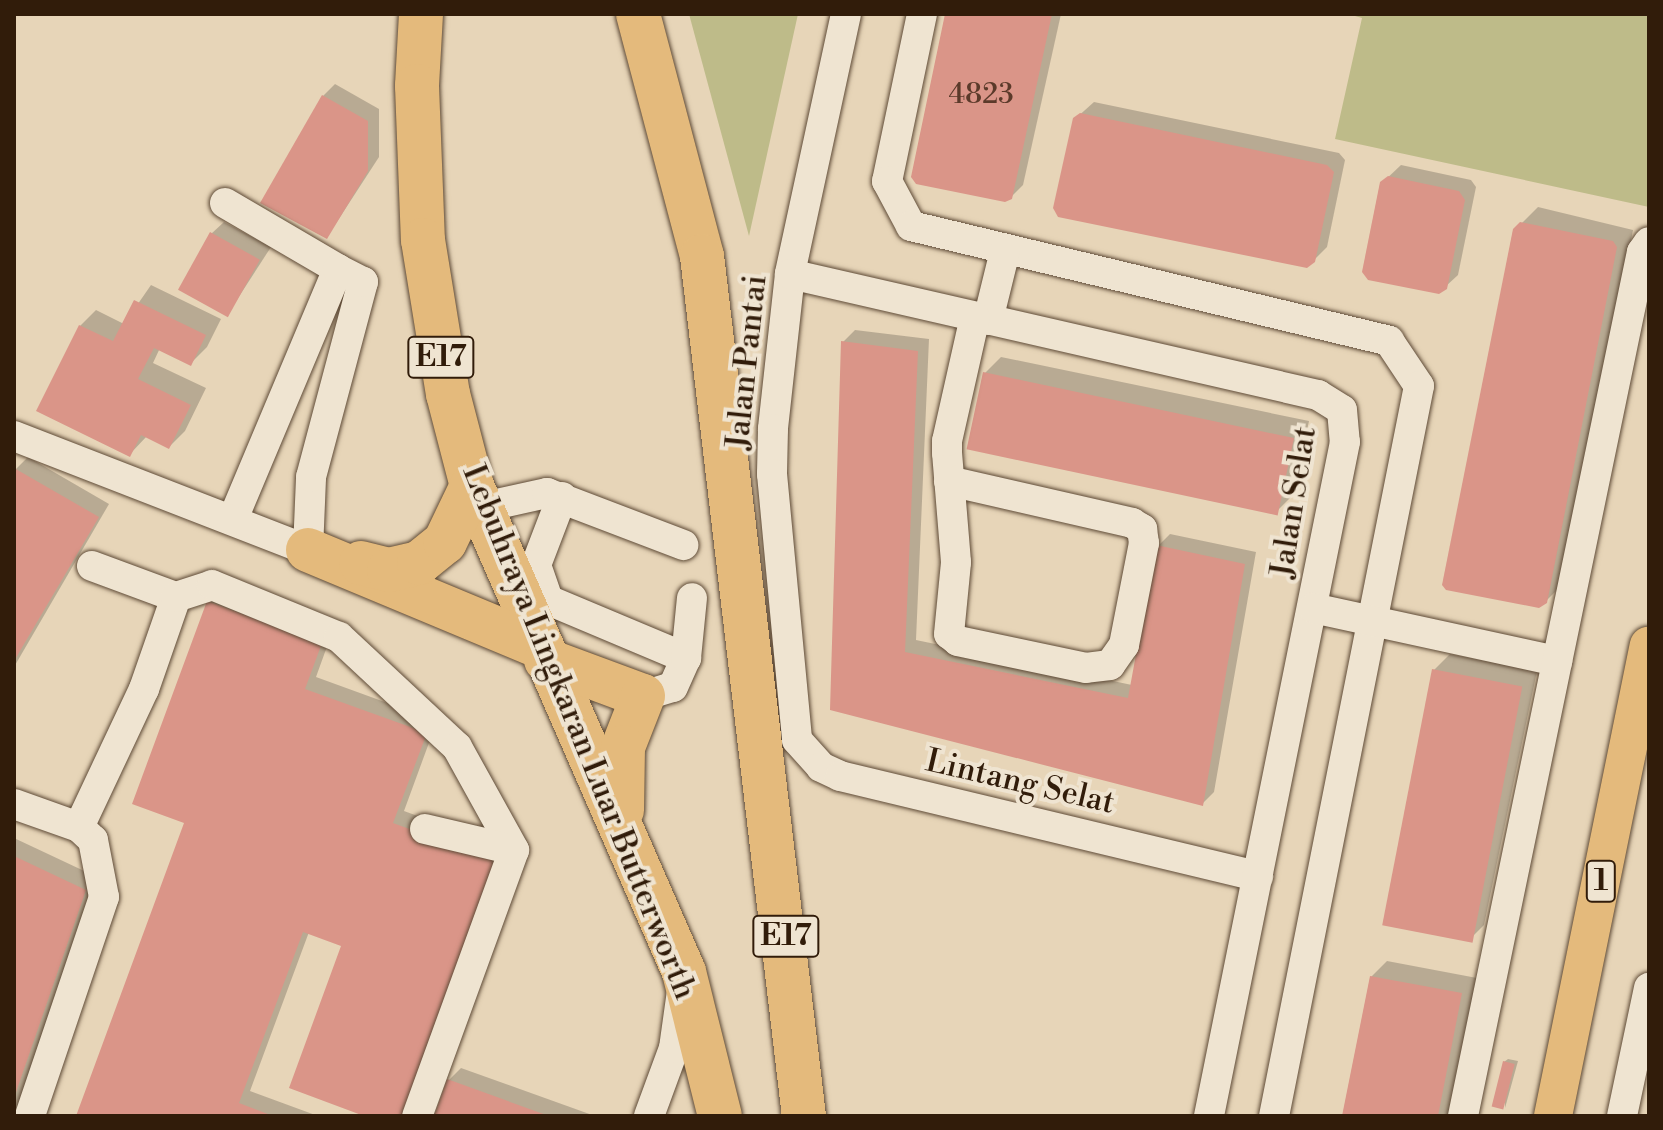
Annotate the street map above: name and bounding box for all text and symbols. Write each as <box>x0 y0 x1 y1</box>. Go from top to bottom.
house number: 4823 <box>948 78 1014 112</box>
street label: Jalan Pantai <box>719 273 775 451</box>
road number: E17 <box>407 331 475 383</box>
street label: Jalan Selat <box>1263 424 1325 580</box>
street label: Lebuhraya Lingkaran Luar Butterworth <box>454 459 704 1005</box>
street label: Lintang Selat <box>922 742 1118 822</box>
road number: 1 <box>1585 855 1617 907</box>
road number: E17 <box>752 910 820 962</box>

